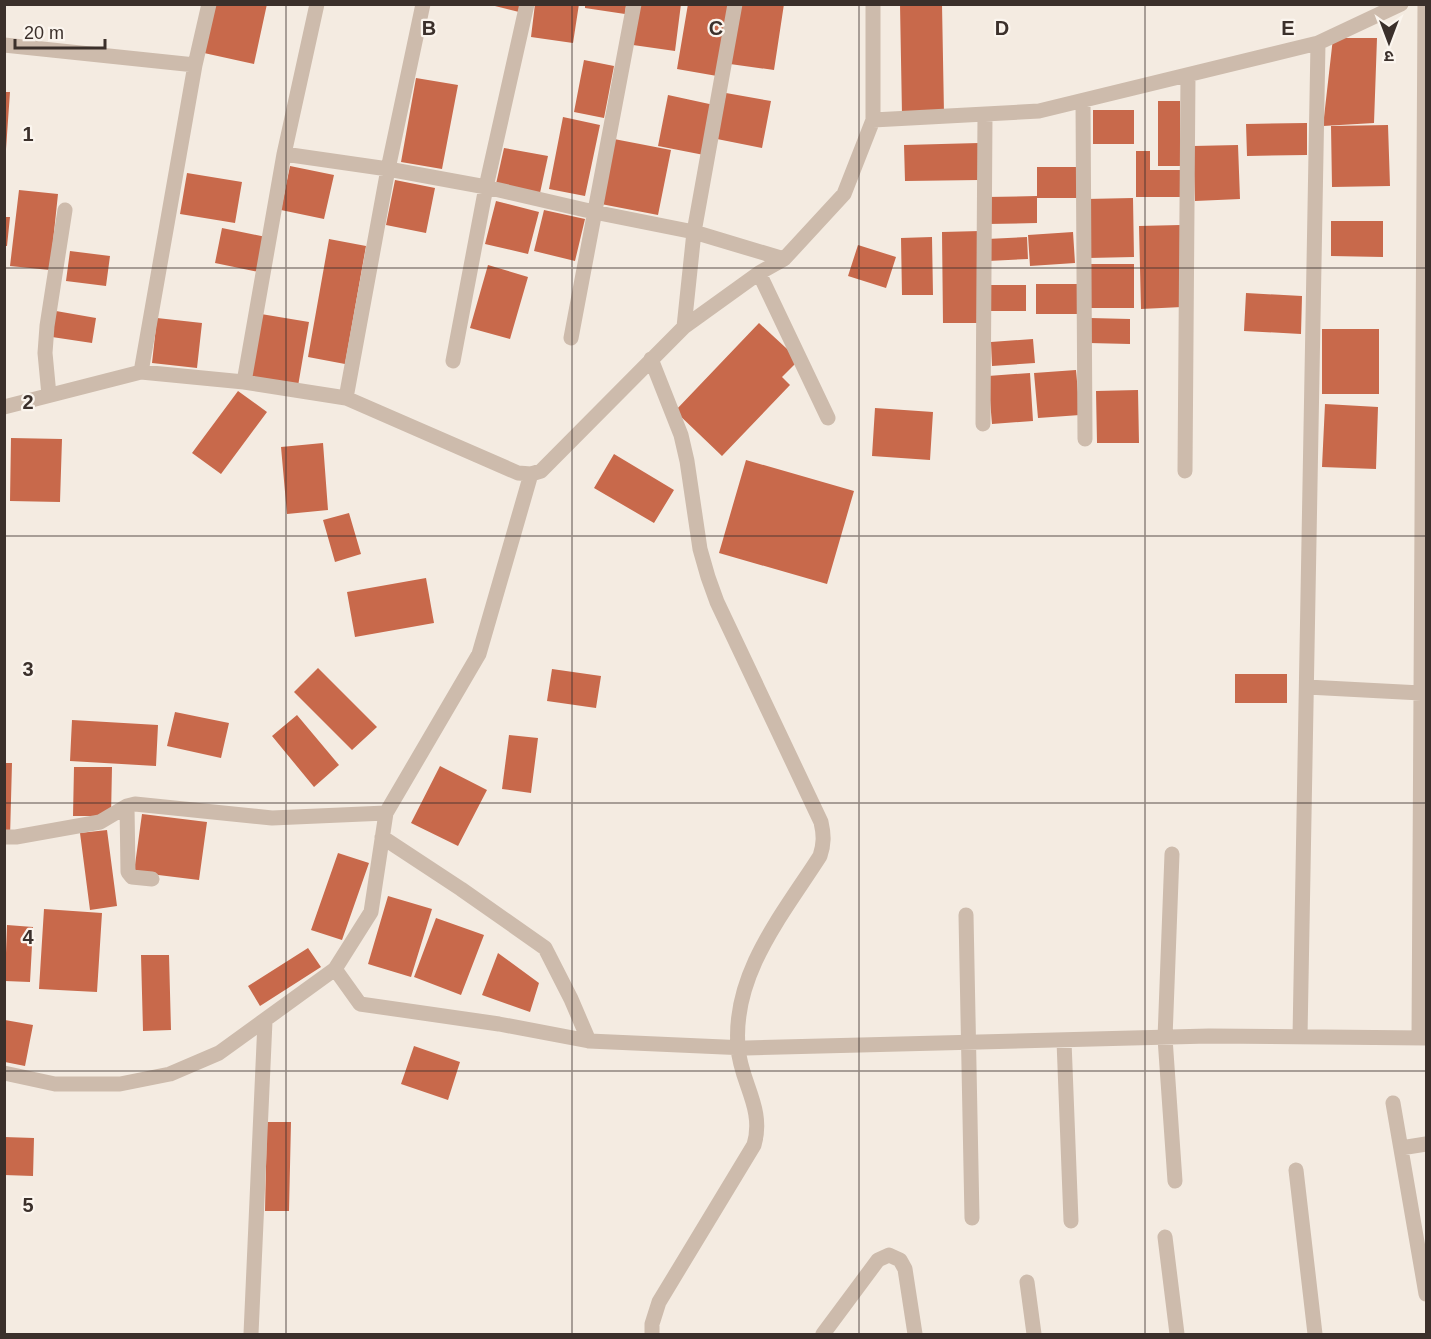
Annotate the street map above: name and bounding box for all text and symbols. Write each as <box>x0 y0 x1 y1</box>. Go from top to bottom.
scale bar <box>15 12 105 50</box>
north arrow <box>1359 12 1419 72</box>
text: B <box>422 17 436 39</box>
text: C <box>709 17 723 39</box>
text: D <box>995 17 1009 39</box>
text: E <box>1281 17 1295 39</box>
text: 20 m <box>24 23 64 43</box>
text: उ <box>1384 48 1394 65</box>
text: 1 <box>22 123 34 145</box>
text: 2 <box>22 391 34 413</box>
text: 3 <box>22 658 34 680</box>
text: 4 <box>22 926 34 948</box>
text: 5 <box>22 1194 34 1216</box>

